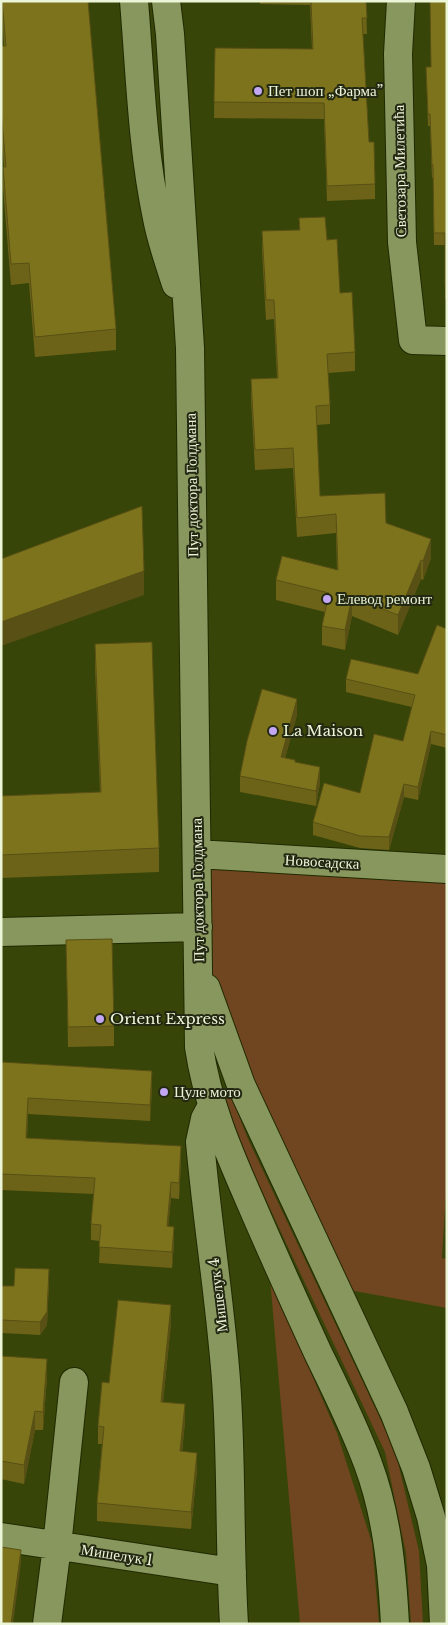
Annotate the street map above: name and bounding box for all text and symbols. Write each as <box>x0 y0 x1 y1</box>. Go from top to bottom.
place label: Пет шоп „Фарма” <box>268 81 383 100</box>
marker: Пет шоп „Фарма” <box>252 85 264 97</box>
street label: Светозара Милетића <box>389 104 410 238</box>
street label: Пут доктора Голдмана <box>181 412 202 557</box>
place label: Елевод ремонт <box>337 589 432 608</box>
marker: Елевод ремонт <box>321 593 333 605</box>
place label: La Maison <box>283 721 363 740</box>
marker: La Maison <box>267 725 279 737</box>
street label: Пут доктора Голдмана <box>187 817 208 962</box>
street label: Новосадска <box>284 850 360 873</box>
place label: Orient Express <box>110 1009 225 1028</box>
marker: Orient Express <box>94 1013 106 1025</box>
place label: Цуле мото <box>174 1082 241 1101</box>
marker: Цуле мото <box>158 1086 170 1098</box>
street label: Мишелук 4 <box>204 1257 231 1333</box>
street label: Мишелук 1 <box>80 1539 155 1570</box>

